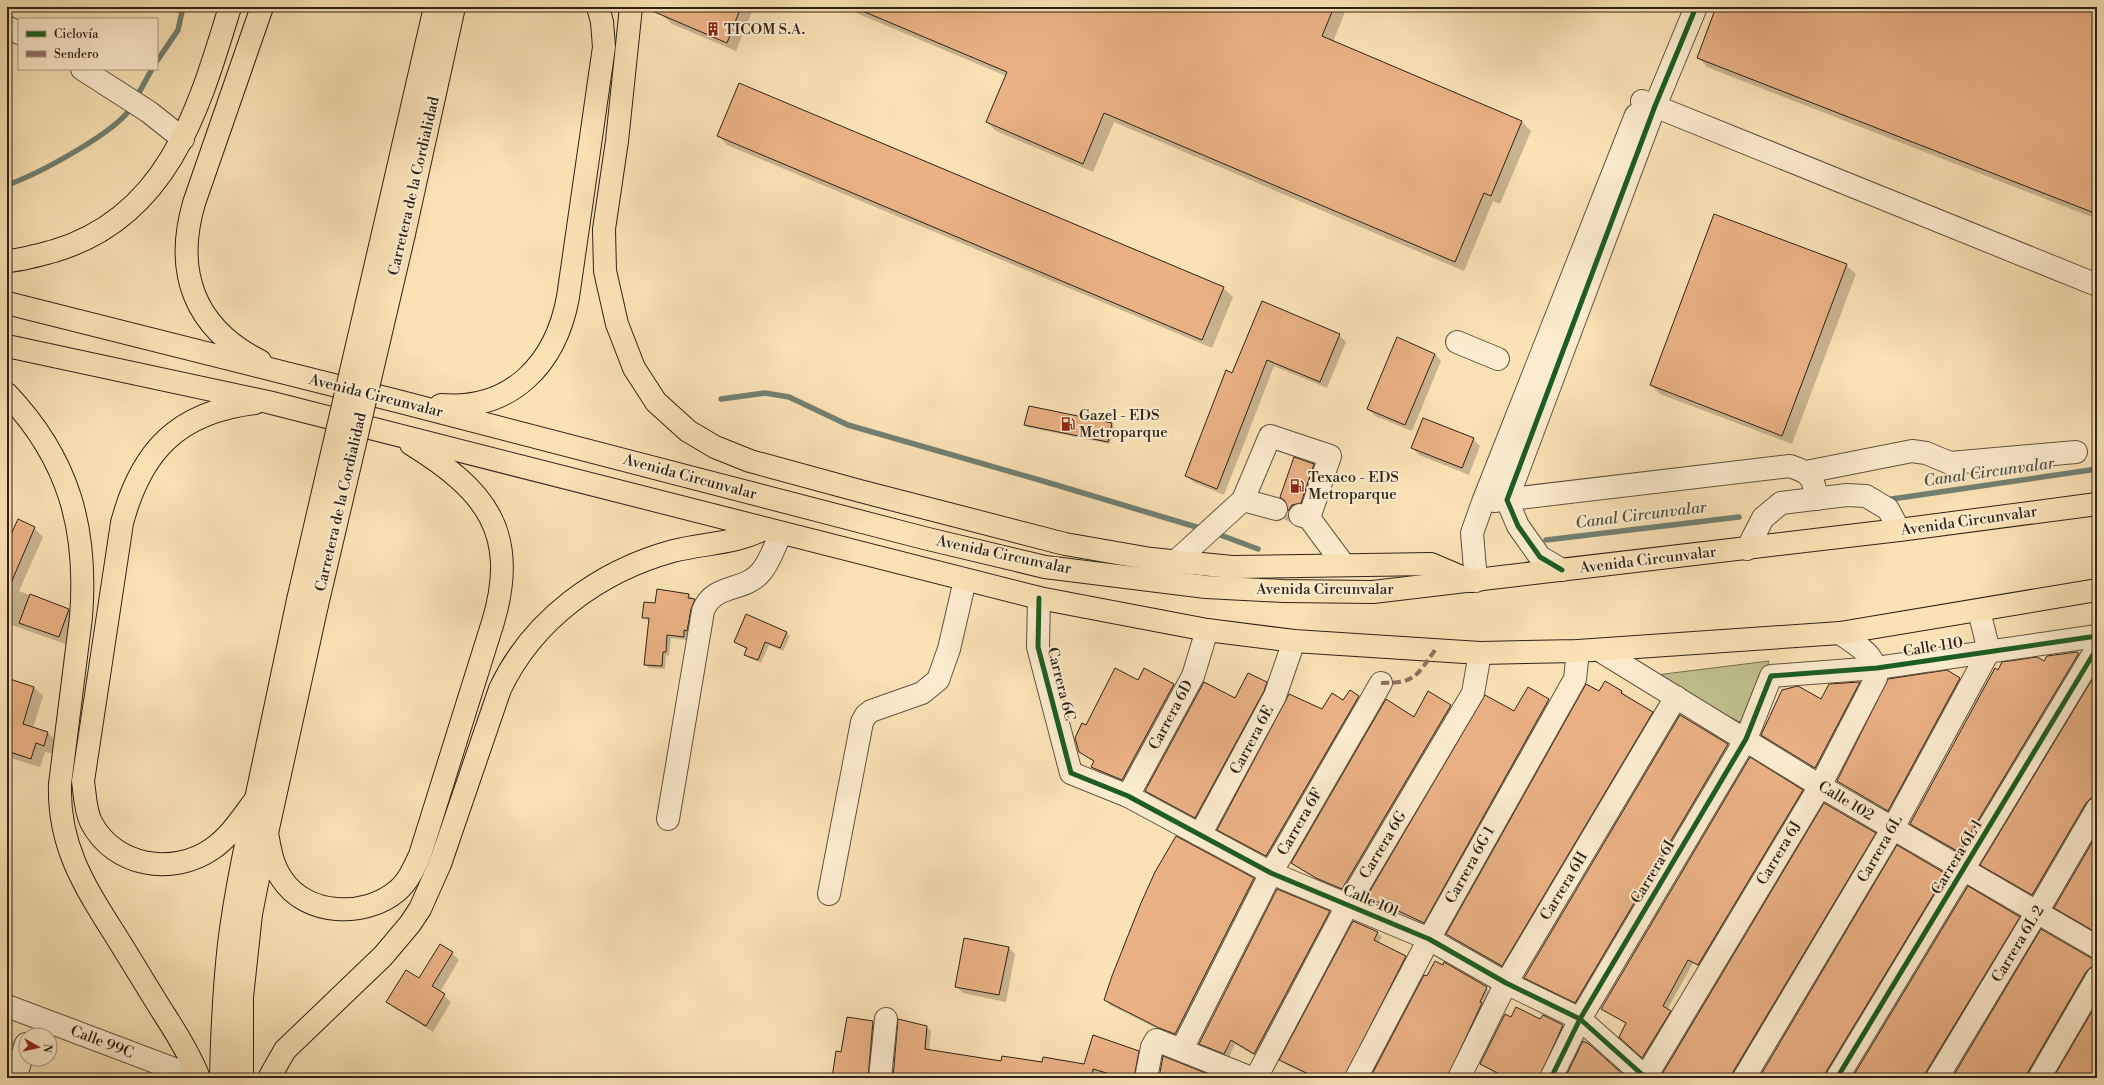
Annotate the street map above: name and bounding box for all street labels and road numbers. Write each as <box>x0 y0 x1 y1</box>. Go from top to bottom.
street label: Carretera de la Cordialidad <box>384 94 444 277</box>
street label: Avenida Circunvalar <box>306 370 445 422</box>
street label: Carretera de la Cordialidad <box>311 410 371 593</box>
street label: Avenida Circunvalar <box>620 450 759 504</box>
street label: Avenida Circunvalar <box>1899 502 2039 540</box>
street label: Avenida Circunvalar <box>934 531 1074 579</box>
street label: Avenida Circunvalar <box>1578 542 1718 578</box>
street label: Avenida Circunvalar <box>1255 580 1394 599</box>
street label: Calle 110 <box>1902 633 1964 661</box>
street label: Carrera 6C <box>1043 645 1079 723</box>
street label: Carrera 6D <box>1145 677 1197 753</box>
street label: Carrera 6E <box>1226 702 1278 778</box>
street label: Calle 102 <box>1815 777 1877 825</box>
street label: Carrera 6F <box>1273 785 1327 859</box>
street label: Carrera 6G <box>1355 808 1411 882</box>
street label: Carrera 6L <box>1853 812 1907 886</box>
street label: Carrera 6L 1 <box>1927 816 1987 898</box>
street label: Carrera 6J <box>1752 817 1806 889</box>
street label: Carrera 6G 1 <box>1441 823 1499 907</box>
street label: Carrera 6I <box>1627 837 1679 907</box>
street label: Carrera 6H <box>1536 848 1592 924</box>
street label: Calle 101 <box>1340 881 1403 922</box>
street label: Carrera 6L 2 <box>1988 902 2048 986</box>
street label: Calle 99C <box>68 1021 136 1063</box>

